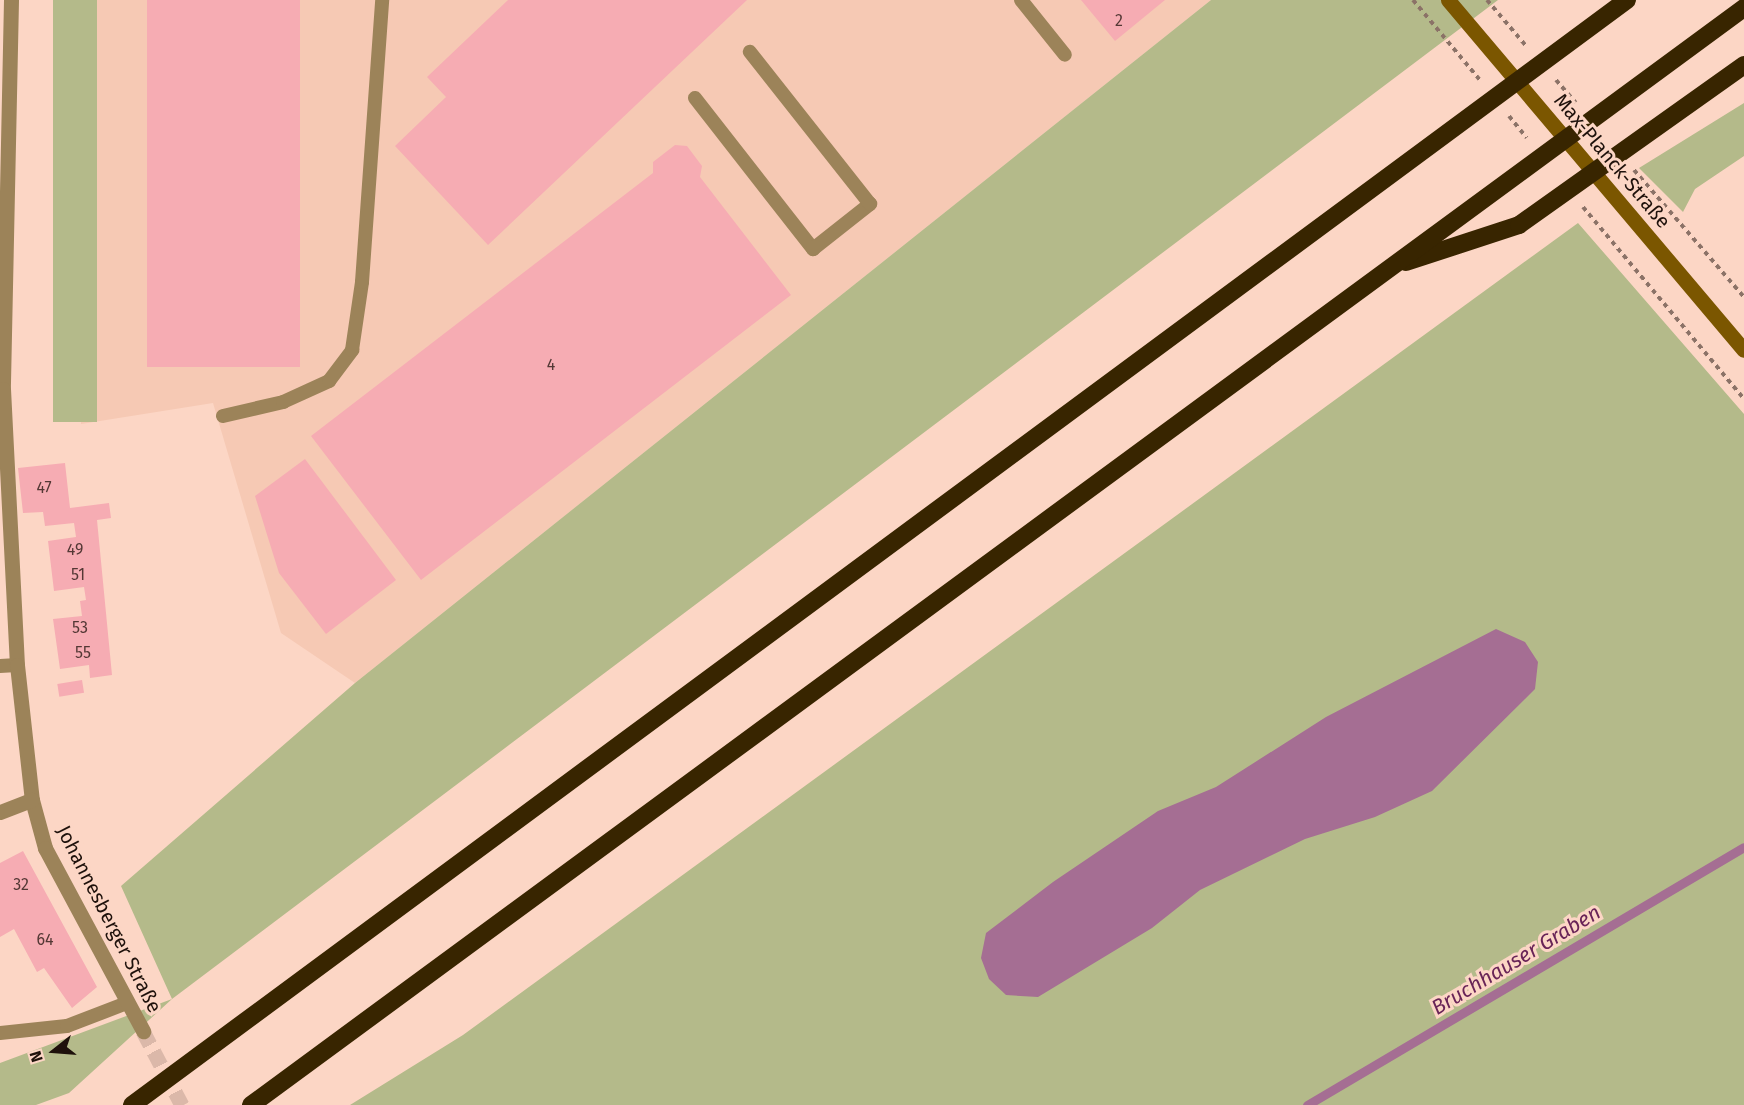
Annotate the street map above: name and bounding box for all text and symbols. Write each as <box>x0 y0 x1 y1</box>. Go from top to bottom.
house number: 2 <box>1115 11 1123 31</box>
street label: Max-Planck-Straße <box>1549 89 1675 233</box>
house number: 4 <box>547 355 555 375</box>
house number: 47 <box>36 478 52 498</box>
house number: 49 <box>67 540 83 560</box>
house number: 51 <box>71 565 85 585</box>
house number: 53 <box>72 618 88 638</box>
house number: 55 <box>75 643 91 663</box>
street label: Johannesberger Straße <box>51 821 167 1017</box>
house number: 32 <box>13 875 29 895</box>
water label: Bruchhauser Graben <box>1427 900 1605 1020</box>
house number: 64 <box>36 930 54 950</box>
north arrow <box>24 1021 84 1081</box>
text: N <box>26 1049 47 1064</box>

